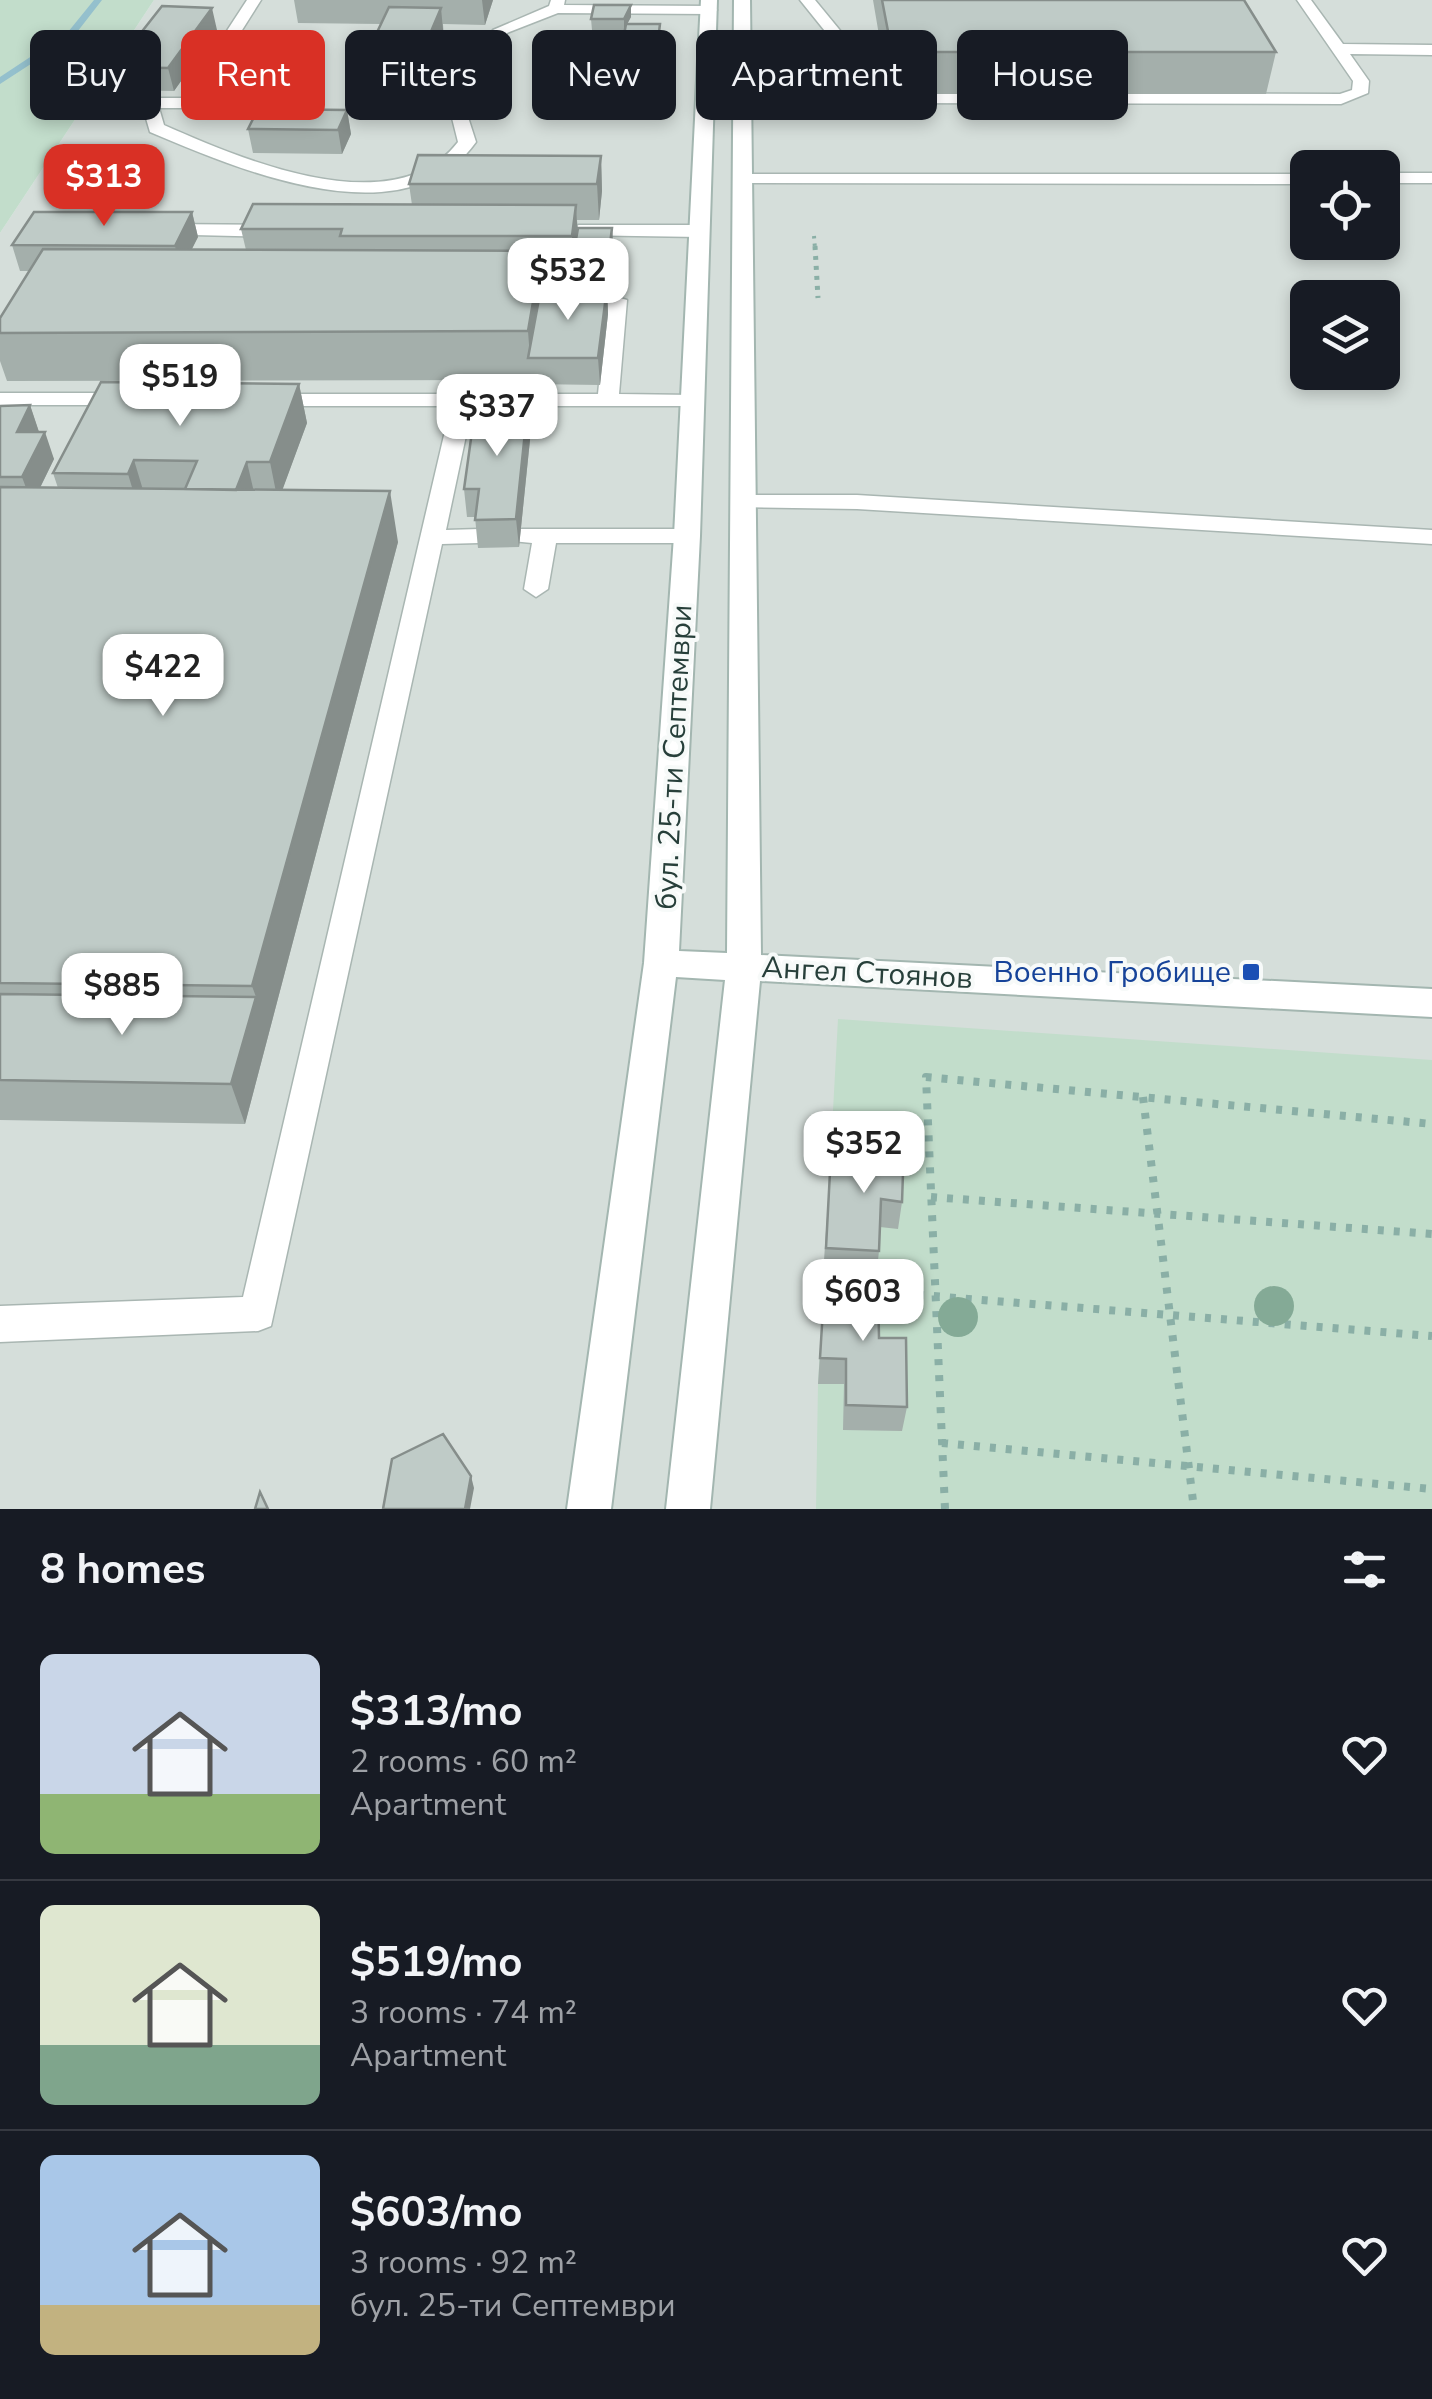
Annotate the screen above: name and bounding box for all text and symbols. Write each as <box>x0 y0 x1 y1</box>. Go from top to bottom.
chip: Buy <box>30 30 161 120</box>
chip: Rent <box>181 30 325 120</box>
chip: Filters <box>345 30 512 120</box>
chip: New <box>532 30 676 120</box>
chip: Apartment <box>696 30 937 120</box>
chip: House <box>957 30 1128 120</box>
pin: $313 <box>45 144 163 229</box>
map controls <box>1290 150 1400 390</box>
button: locate <box>1290 150 1400 260</box>
text: $313 <box>66 155 142 198</box>
pin: $532 <box>509 238 627 323</box>
text: $532 <box>530 249 606 292</box>
button: layers <box>1290 280 1400 390</box>
pin: $519 <box>121 344 239 429</box>
text: $519 <box>142 355 218 398</box>
pin: $337 <box>438 374 556 459</box>
text: $337 <box>459 385 535 428</box>
street label: бул. 25-ти Септември <box>646 603 702 911</box>
pin: $422 <box>104 634 222 719</box>
text: $422 <box>125 645 201 688</box>
street label: Ангел Стоянов <box>760 947 974 999</box>
place label: Военно Гробище <box>993 952 1231 993</box>
pin: $885 <box>63 953 181 1038</box>
marker: Военно Гробище <box>1240 961 1262 983</box>
text: $885 <box>84 964 160 1007</box>
pin: $352 <box>805 1111 923 1196</box>
text: $352 <box>826 1122 902 1165</box>
pin: $603 <box>804 1259 922 1344</box>
text: $603 <box>825 1270 901 1313</box>
text: 8 homes <box>40 1541 205 1598</box>
icon: filters <box>1337 1542 1392 1597</box>
text: $313/mo <box>350 1683 522 1740</box>
icon: home <box>120 1694 240 1814</box>
icon: heart <box>1337 1727 1392 1782</box>
text: 2 rooms · 60 m² <box>350 1740 577 1783</box>
text: Apartment <box>350 1783 506 1826</box>
text: $519/mo <box>350 1934 522 1991</box>
icon: home <box>120 1945 240 2065</box>
icon: heart <box>1337 1978 1392 2033</box>
text: 3 rooms · 74 m² <box>350 1991 577 2034</box>
text: Apartment <box>350 2034 506 2077</box>
text: $603/mo <box>350 2184 522 2241</box>
icon: home <box>120 2195 240 2315</box>
icon: heart <box>1337 2228 1392 2283</box>
text: 3 rooms · 92 m² <box>350 2241 577 2284</box>
text: бул. 25-ти Септември <box>350 2284 676 2327</box>

